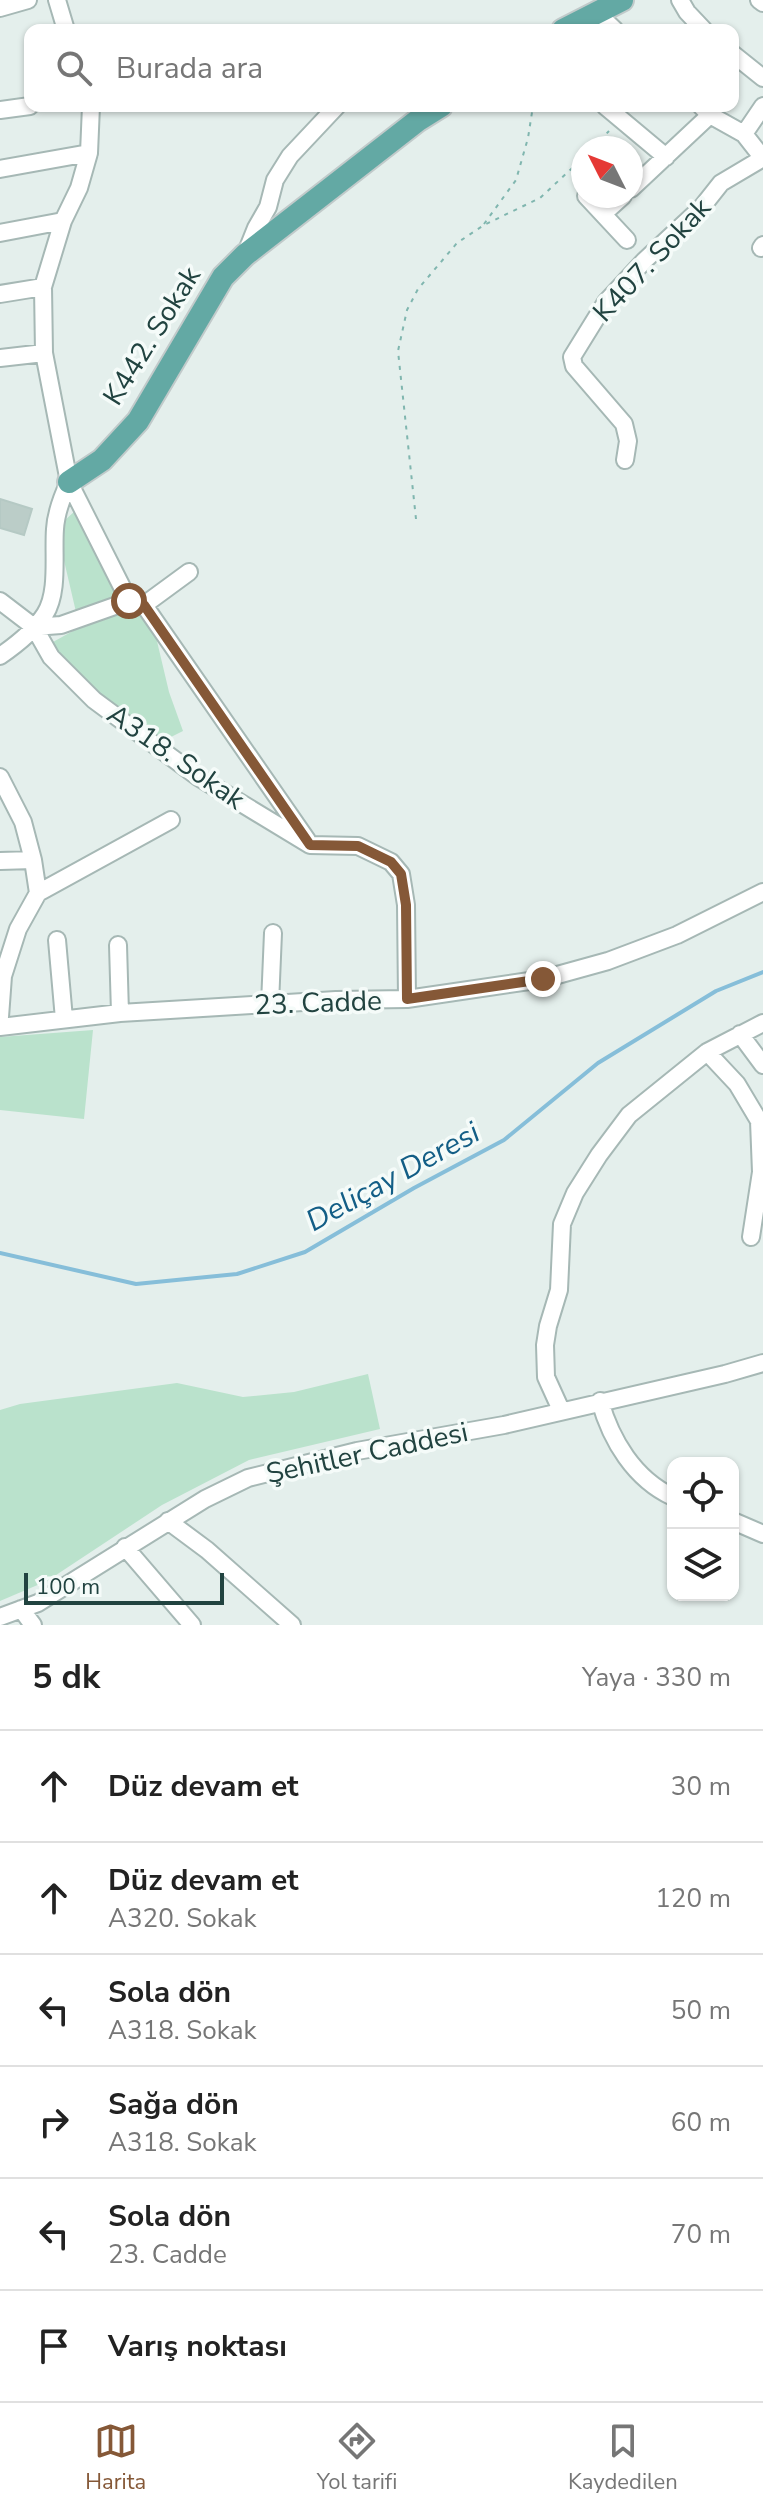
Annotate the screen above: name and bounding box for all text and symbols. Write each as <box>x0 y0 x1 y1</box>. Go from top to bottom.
search box <box>24 24 739 112</box>
icon: search <box>52 46 96 90</box>
text: Burada ara <box>116 48 263 89</box>
north arrow <box>571 136 643 208</box>
street label: K407. Sokak <box>585 189 720 330</box>
street label: K442. Sokak <box>94 259 210 413</box>
route start <box>111 583 147 619</box>
street label: A318. Sokak <box>100 696 253 819</box>
route end <box>525 961 561 997</box>
street label: 23. Cadde <box>253 982 383 1024</box>
water label: Deliçay Deresi <box>299 1112 488 1242</box>
street label: Şehitler Caddesi <box>263 1413 471 1493</box>
map controls <box>667 1457 739 1601</box>
button: locate <box>667 1457 739 1529</box>
button: layers <box>667 1529 739 1601</box>
scale bar <box>24 1569 224 1605</box>
text: 100 m <box>36 1572 100 1602</box>
text: 5 dk <box>32 1654 100 1700</box>
text: Yaya · 330 m <box>582 1660 731 1695</box>
icon: ahead <box>32 1764 76 1808</box>
text: Düz devam et <box>108 1766 299 1807</box>
text: 30 m <box>671 1769 731 1804</box>
text: Düz devam et <box>108 1860 299 1901</box>
icon: ahead <box>32 1876 76 1920</box>
text: 120 m <box>655 1881 731 1916</box>
text: A320. Sokak <box>108 1901 256 1936</box>
text: Sola dön <box>108 1972 231 2013</box>
icon: left <box>32 1988 76 2032</box>
text: 50 m <box>671 1993 731 2028</box>
text: A318. Sokak <box>108 2013 256 2048</box>
text: Sağa dön <box>108 2084 239 2125</box>
icon: right <box>32 2100 76 2144</box>
text: 60 m <box>671 2105 731 2140</box>
text: A318. Sokak <box>108 2125 256 2160</box>
text: Sola dön <box>108 2196 231 2237</box>
icon: left <box>32 2212 76 2256</box>
text: 70 m <box>671 2217 731 2252</box>
text: 23. Cadde <box>108 2237 227 2272</box>
icon: arrive <box>32 2324 76 2368</box>
text: Varış noktası <box>108 2326 287 2367</box>
tab: Harita <box>85 2419 146 2497</box>
tab: Yol tarifi <box>317 2419 397 2497</box>
tab: Kaydedilen <box>568 2419 678 2497</box>

